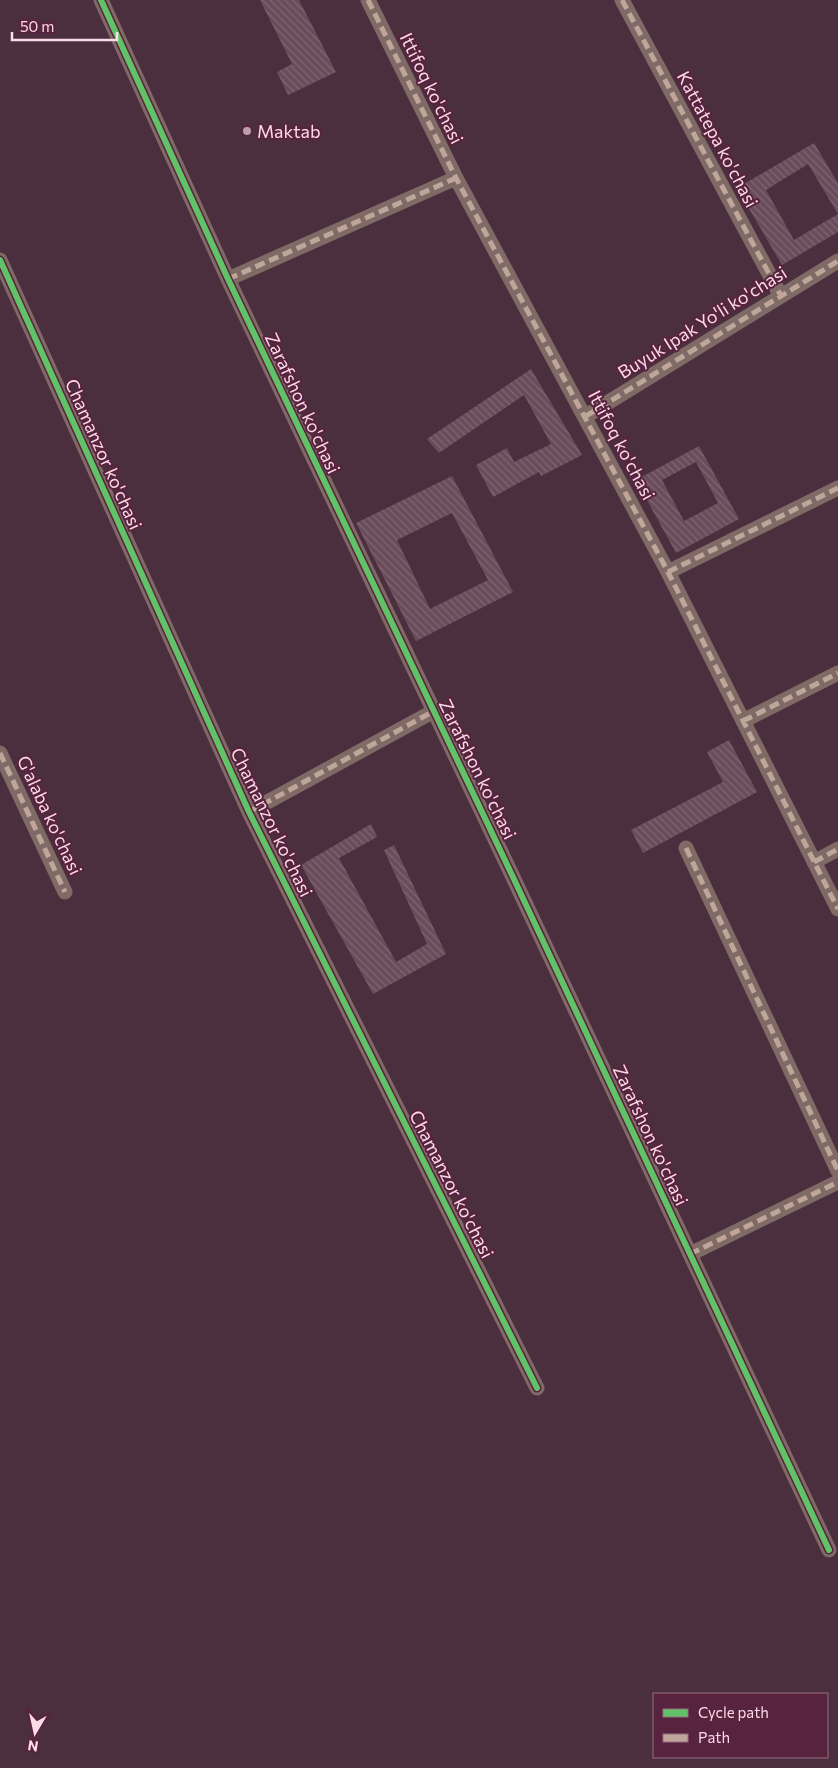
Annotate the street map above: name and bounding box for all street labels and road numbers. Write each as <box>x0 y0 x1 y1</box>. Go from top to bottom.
street label: Ittifoq ko'chasi <box>396 29 468 147</box>
street label: Kattatepa ko'chasi <box>673 67 763 211</box>
street label: Buyuk Ipak Yo'li ko'chasi <box>614 261 790 383</box>
street label: Zarafshon ko'chasi <box>261 329 345 477</box>
street label: Chamanzor ko'chasi <box>61 375 147 533</box>
street label: Ittifoq ko'chasi <box>584 386 660 504</box>
street label: Zarafshon ko'chasi <box>435 695 521 843</box>
street label: Chamanzor ko'chasi <box>226 744 318 900</box>
street label: G'alaba ko'chasi <box>13 752 87 878</box>
street label: Zarafshon ko'chasi <box>609 1061 693 1209</box>
street label: Chamanzor ko'chasi <box>405 1106 499 1262</box>

